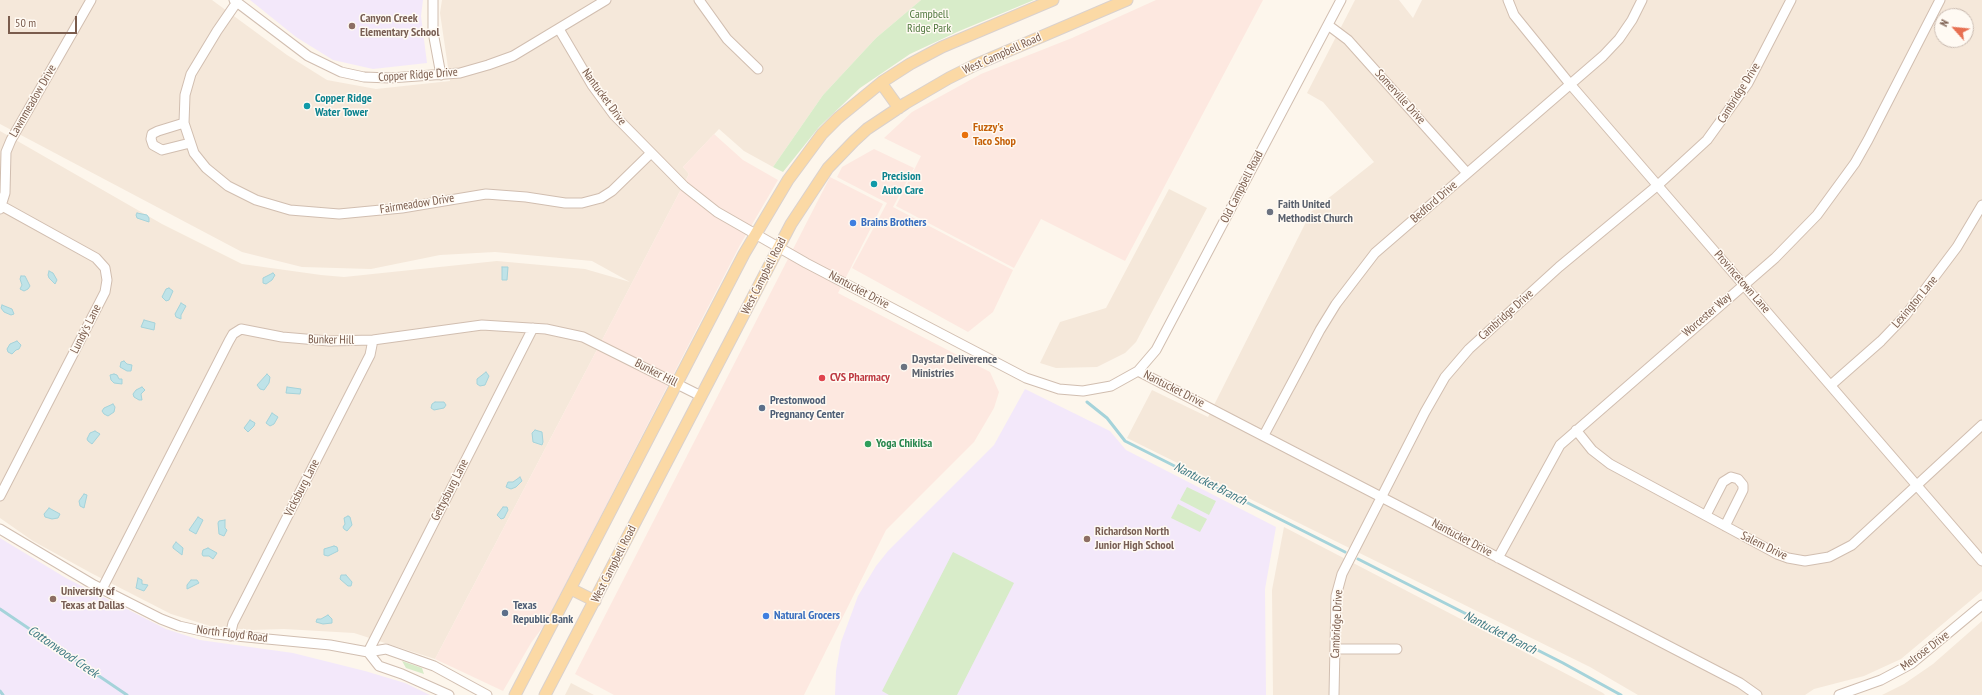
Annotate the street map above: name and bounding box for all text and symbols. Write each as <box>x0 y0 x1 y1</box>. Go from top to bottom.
scale bar <box>10 8 79 34</box>
park label: Campbell Ridge Park <box>907 8 951 36</box>
north arrow <box>1934 8 1974 48</box>
place label: Canyon Creek Elementary School <box>360 12 439 40</box>
text: 50 m <box>15 15 36 30</box>
text: N <box>1937 17 1952 29</box>
marker: Canyon Creek Elementary School <box>347 21 357 31</box>
street label: West Campbell Road <box>961 30 1043 78</box>
street label: Cambridge Drive <box>1715 60 1763 126</box>
street label: Lawnmeadow Drive <box>6 62 60 140</box>
street label: Copper Ridge Drive <box>378 65 458 85</box>
street label: Nantucket Drive <box>579 66 629 128</box>
street label: Somerville Drive <box>1372 67 1428 127</box>
place label: Copper Ridge Water Tower <box>315 92 372 120</box>
marker: Copper Ridge Water Tower <box>302 101 312 111</box>
place label: Fuzzy's Taco Shop <box>973 121 1016 149</box>
marker: Fuzzy's Taco Shop <box>960 130 970 140</box>
street label: Old Campbell Road <box>1218 149 1266 225</box>
place label: Precision Auto Care <box>882 170 924 198</box>
street label: Bedford Drive <box>1408 178 1460 226</box>
marker: Precision Auto Care <box>869 179 879 189</box>
street label: Fairmeadow Drive <box>379 191 455 217</box>
place label: Faith United Methodist Church <box>1278 198 1353 226</box>
marker: Faith United Methodist Church <box>1265 207 1275 217</box>
place label: Brains Brothers <box>861 216 927 230</box>
marker: Brains Brothers <box>848 218 858 228</box>
street label: West Campbell Road <box>738 235 790 317</box>
street label: Provincetown Lane <box>1711 248 1773 316</box>
street label: Nantucket Drive <box>826 268 892 312</box>
street label: Lexington Lane <box>1889 273 1941 331</box>
street label: Cambridge Drive <box>1476 287 1536 343</box>
street label: Worcester Way <box>1680 290 1734 340</box>
street label: Lundy's Lane <box>68 302 104 356</box>
street label: Bunker Hill <box>308 332 354 348</box>
place label: Daystar Deliverence Ministries <box>912 353 997 381</box>
street label: Bunker Hill <box>632 356 680 390</box>
marker: Daystar Deliverence Ministries <box>899 362 909 372</box>
street label: Nantucket Drive <box>1141 368 1207 410</box>
place label: CVS Pharmacy <box>830 371 890 385</box>
marker: CVS Pharmacy <box>817 373 827 383</box>
place label: Prestonwood Pregnancy Center <box>770 394 844 422</box>
marker: Prestonwood Pregnancy Center <box>757 403 767 413</box>
place label: Yoga Chikilsa <box>876 437 932 451</box>
marker: Yoga Chikilsa <box>863 439 873 449</box>
street label: Vicksburg Lane <box>281 457 323 519</box>
street label: Gettysburg Lane <box>428 457 472 523</box>
water label: Nantucket Branch <box>1171 459 1249 509</box>
street label: Nantucket Drive <box>1429 516 1495 560</box>
street label: West Campbell Road <box>588 523 640 605</box>
place label: Richardson North Junior High School <box>1095 525 1174 553</box>
street label: Salem Drive <box>1738 529 1790 563</box>
marker: Richardson North Junior High School <box>1082 534 1092 544</box>
place label: University of Texas at Dallas <box>61 585 125 613</box>
street label: Cambridge Drive <box>1328 589 1346 659</box>
marker: University of Texas at Dallas <box>48 594 58 604</box>
place label: Texas Republic Bank <box>513 599 573 627</box>
marker: Texas Republic Bank <box>500 608 510 618</box>
water label: Nantucket Branch <box>1461 608 1539 658</box>
place label: Natural Grocers <box>774 609 840 623</box>
marker: Natural Grocers <box>761 611 771 621</box>
street label: North Floyd Road <box>195 622 269 646</box>
water label: Cottonwood Creek <box>25 623 101 681</box>
street label: Melrose Drive <box>1898 628 1952 674</box>

